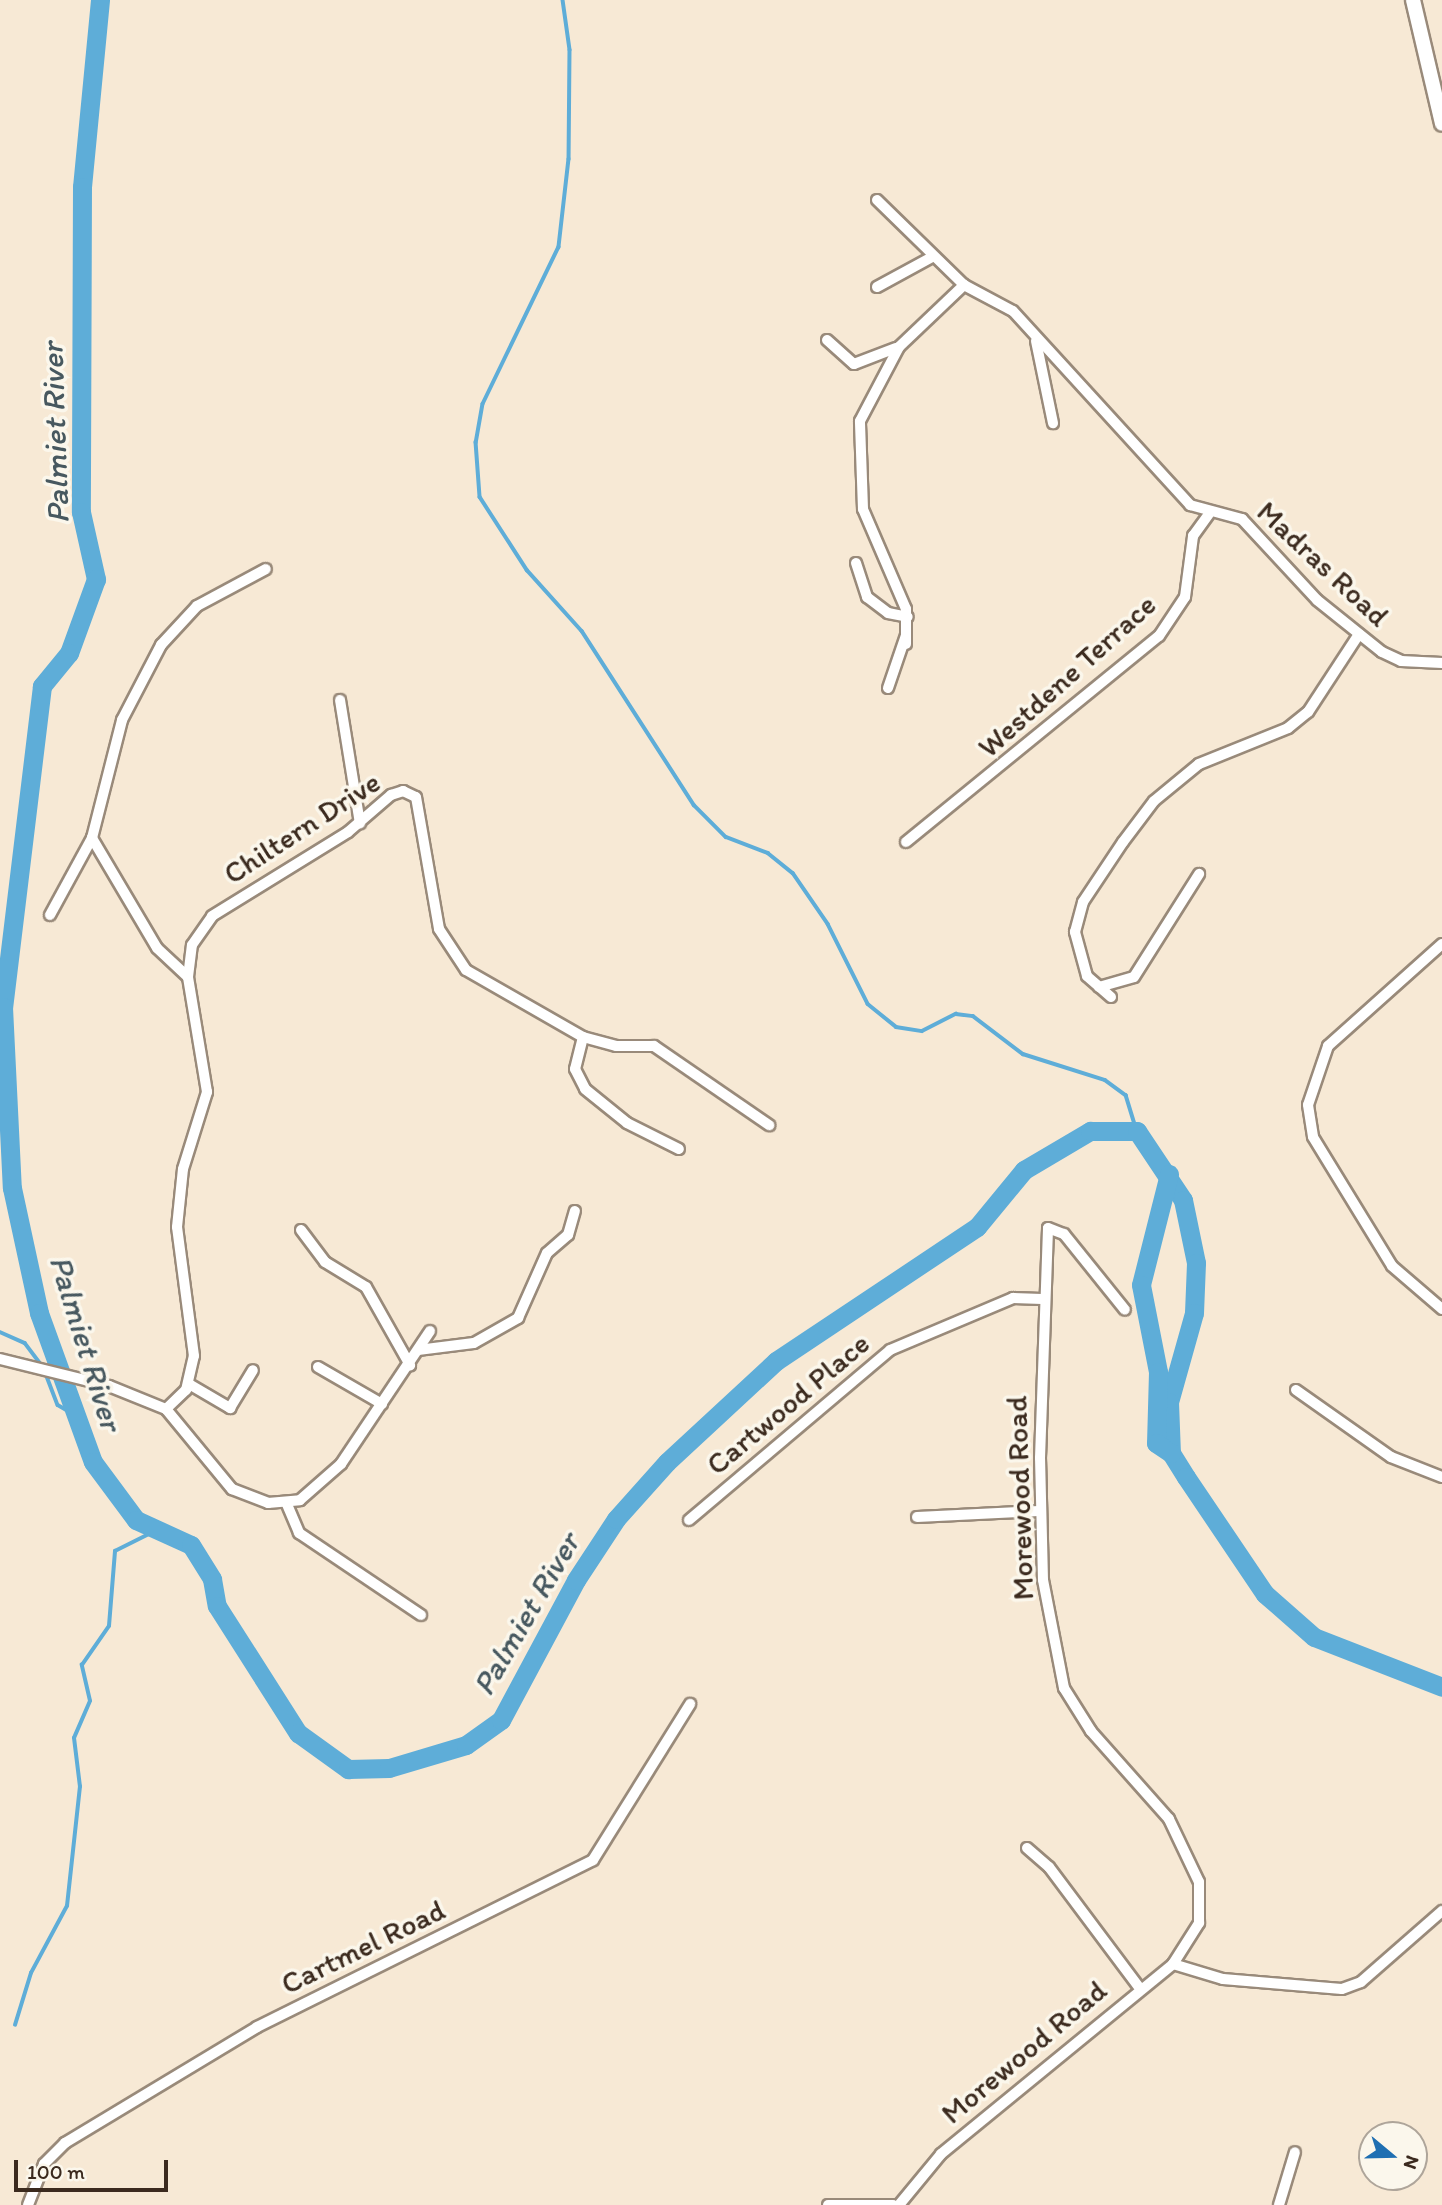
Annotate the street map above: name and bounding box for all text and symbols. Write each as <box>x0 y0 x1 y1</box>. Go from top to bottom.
water label: Palmiet River <box>33 342 77 524</box>
street label: Madras Road <box>1250 494 1396 634</box>
street label: Westdene Terrace <box>971 587 1163 765</box>
street label: Chiltern Drive <box>217 764 387 892</box>
water label: Palmiet River <box>41 1251 131 1435</box>
street label: Cartwood Place <box>699 1325 877 1483</box>
street label: Morewood Road <box>998 1396 1042 1600</box>
water label: Palmiet River <box>464 1526 588 1702</box>
street label: Cartmel Road <box>275 1892 451 2002</box>
street label: Morewood Road <box>934 1973 1114 2131</box>
north arrow <box>1358 2121 1428 2191</box>
scale bar <box>18 2146 172 2190</box>
text: N <box>1398 2153 1424 2172</box>
text: 100 m <box>27 2159 85 2184</box>

